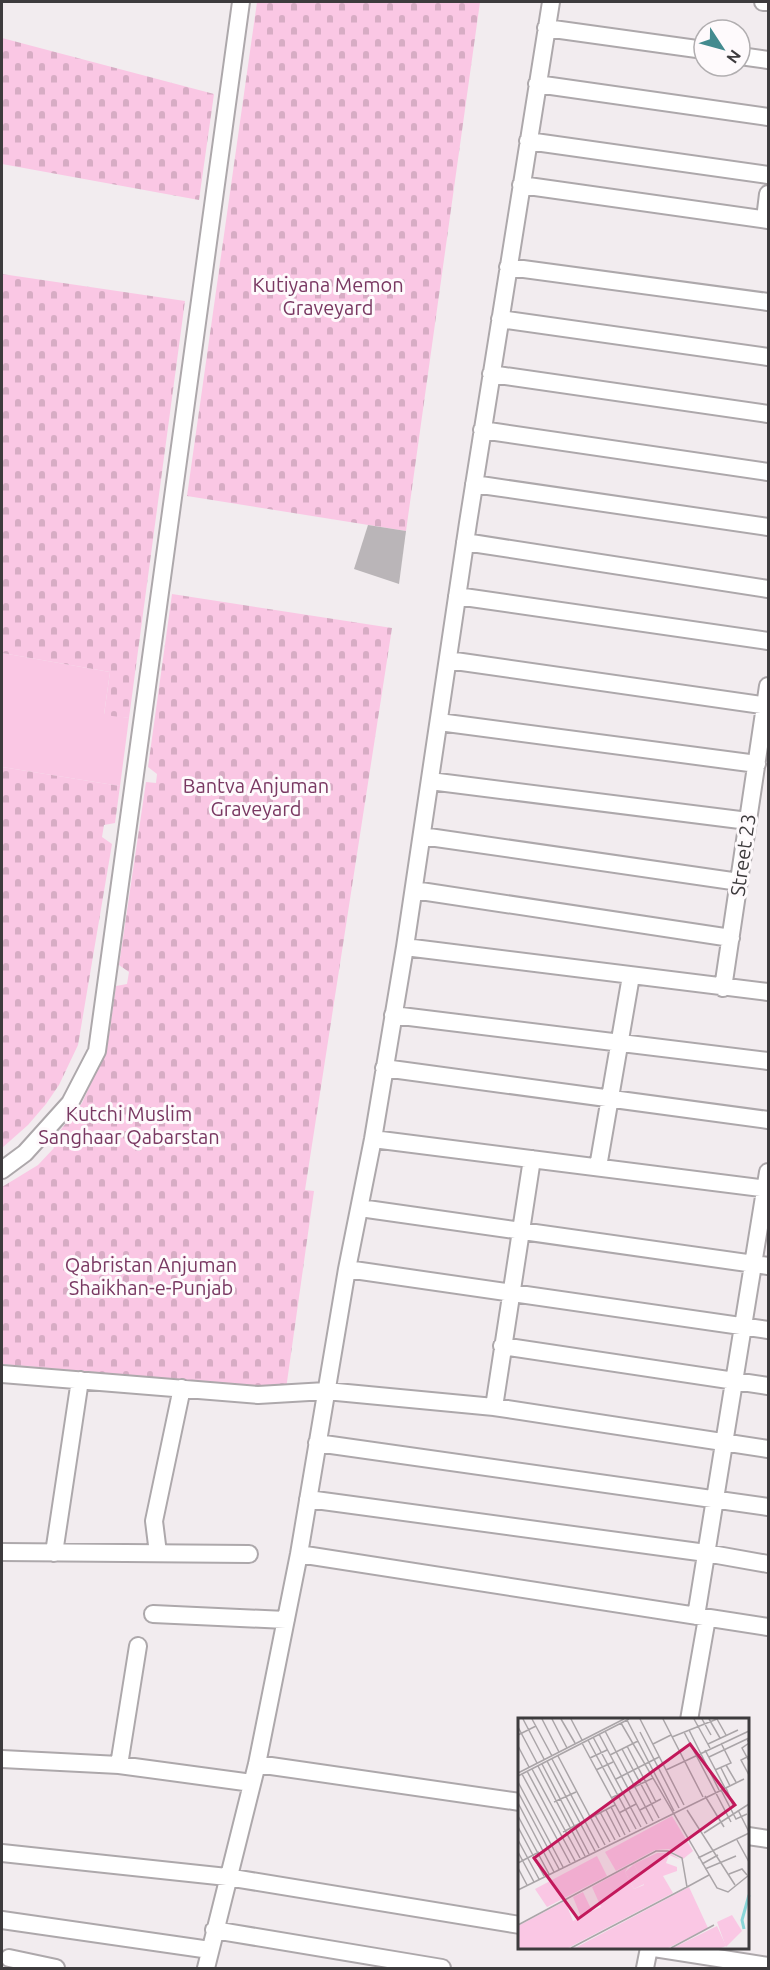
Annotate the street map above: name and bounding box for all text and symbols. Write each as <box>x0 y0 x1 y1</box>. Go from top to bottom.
north arrow <box>692 18 752 78</box>
text: N <box>723 47 745 67</box>
park label: Kutiyana Memon Graveyard <box>252 273 404 319</box>
park label: Bantva Anjuman Graveyard <box>183 774 329 820</box>
street label: Street 23 <box>725 812 760 898</box>
park label: Kutchi Muslim Sanghaar Qabarstan <box>38 1102 220 1148</box>
park label: Qabristan Anjuman Shaikhan-e-Punjab <box>65 1253 237 1299</box>
inset map <box>518 1718 749 1949</box>

